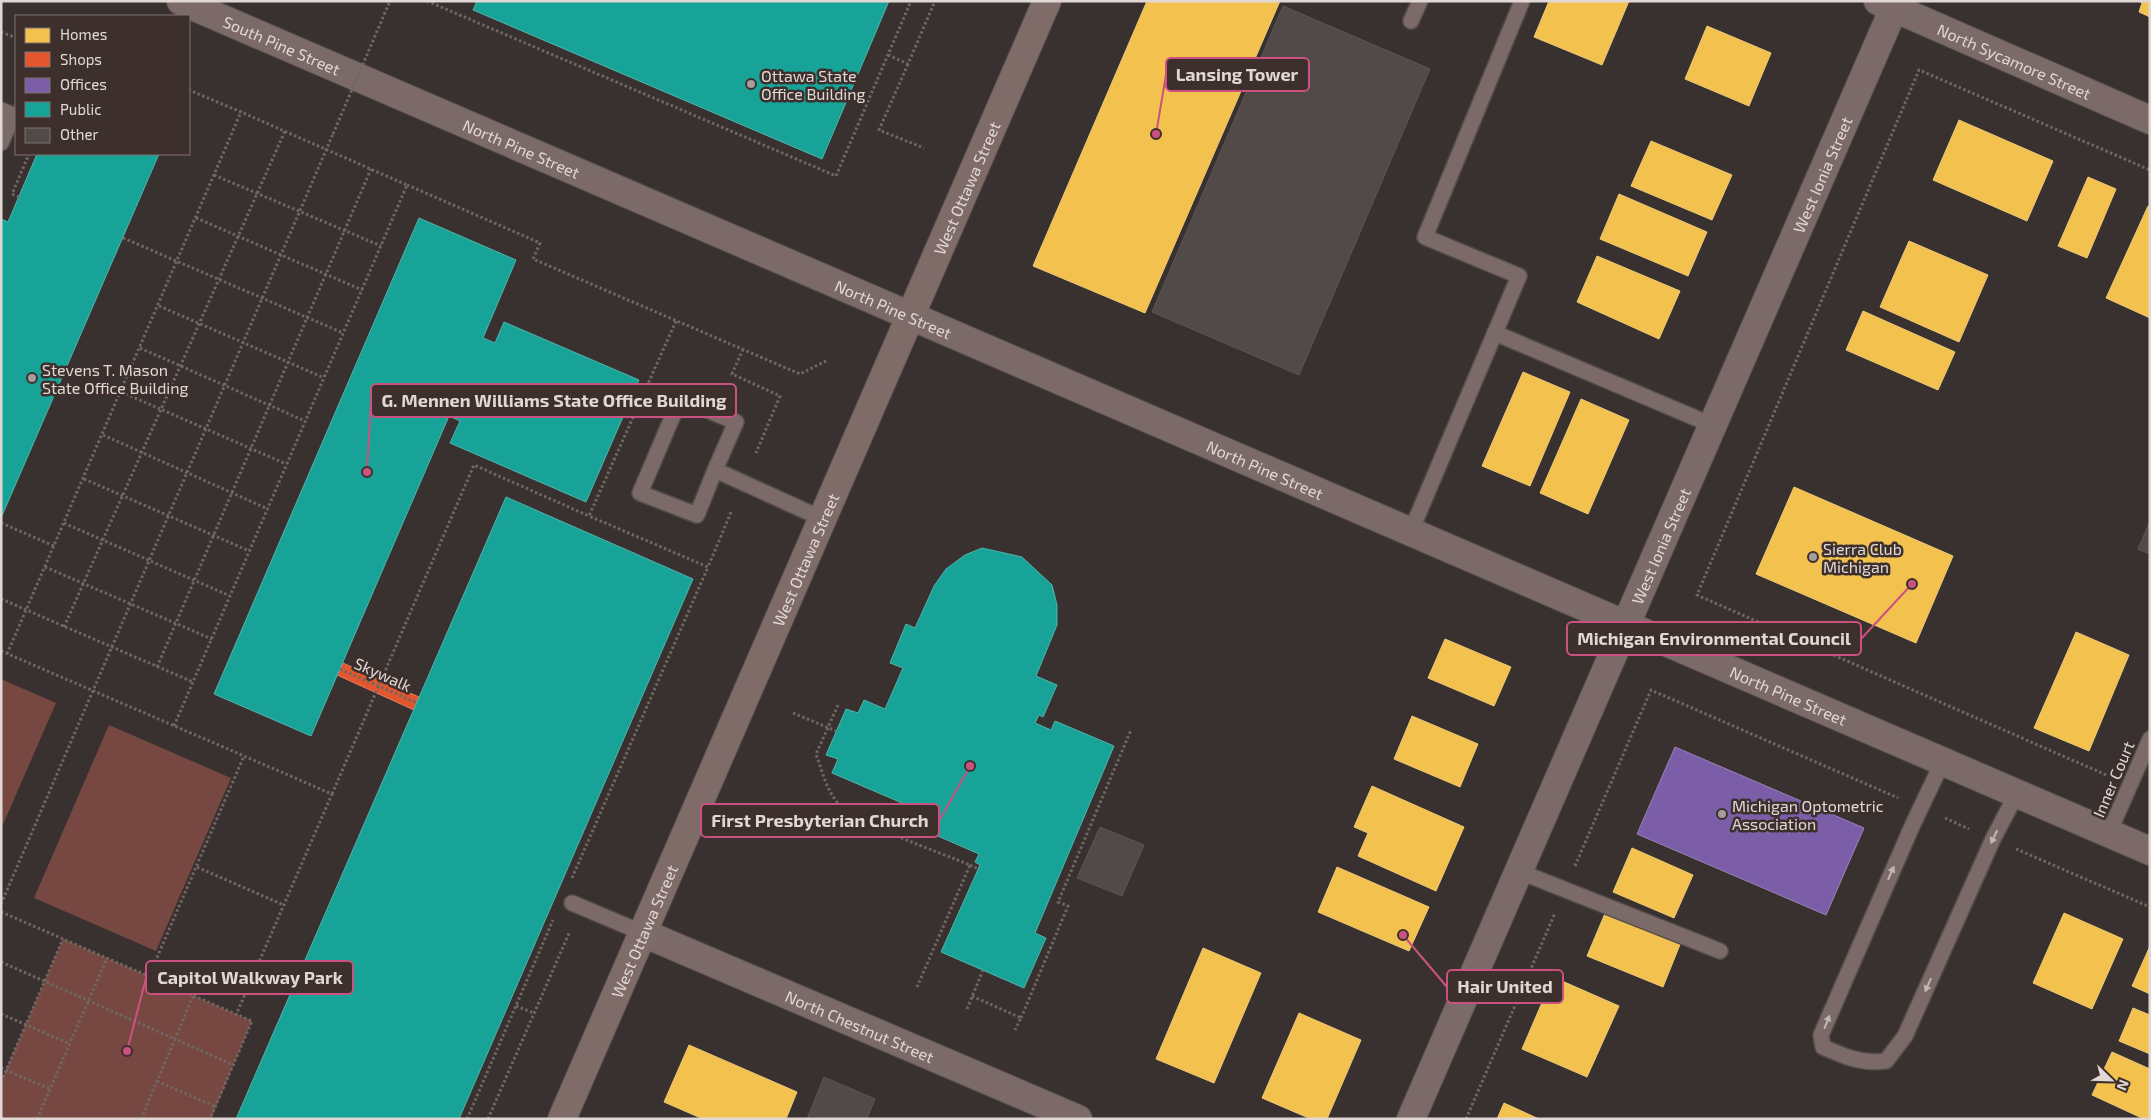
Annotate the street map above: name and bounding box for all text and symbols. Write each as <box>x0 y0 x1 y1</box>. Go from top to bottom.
street label: South Pine Street <box>221 11 343 78</box>
legend <box>15 15 190 155</box>
street label: North Sycamore Street <box>1935 19 2094 103</box>
text: Homes <box>60 25 107 43</box>
text: Shops <box>60 50 102 68</box>
callout: Lansing Tower <box>1166 58 1309 91</box>
text: Lansing Tower <box>1176 63 1299 85</box>
place label: Ottawa State Office Building <box>761 66 866 103</box>
text: Offices <box>60 75 107 93</box>
marker: Ottawa State Office Building <box>745 78 757 90</box>
text: Public <box>60 100 101 118</box>
street label: West Ionia Street <box>1788 113 1855 235</box>
street label: North Pine Street <box>460 115 583 182</box>
street label: West Ottawa Street <box>929 118 1003 257</box>
text: Other <box>60 125 99 143</box>
street label: North Pine Street <box>832 275 955 342</box>
place label: Stevens T. Mason State Office Building <box>42 360 189 397</box>
marker: Stevens T. Mason State Office Building <box>26 372 38 384</box>
callout: G. Mennen Williams State Office Building <box>371 384 736 417</box>
text: G. Mennen Williams State Office Building <box>381 389 727 411</box>
street label: North Pine Street <box>1204 436 1327 503</box>
street label: West Ionia Street <box>1627 485 1694 607</box>
street label: West Ottawa Street <box>768 490 842 629</box>
place label: Sierra Club Michigan <box>1823 539 1902 576</box>
marker: Sierra Club Michigan <box>1807 551 1819 563</box>
callout: Michigan Environmental Council <box>1567 622 1861 655</box>
text: Michigan Environmental Council <box>1577 627 1851 649</box>
street label: Skywalk <box>352 653 414 695</box>
street label: North Pine Street <box>1727 661 1850 729</box>
street label: Inner Court <box>2088 738 2138 820</box>
place label: Michigan Optometric Association <box>1732 796 1884 833</box>
callout: First Presbyterian Church <box>701 804 939 837</box>
marker: Michigan Optometric Association <box>1716 808 1728 820</box>
text: First Presbyterian Church <box>711 809 929 831</box>
one-way arrow <box>1990 830 1998 844</box>
street label: West Ottawa Street <box>606 862 681 1000</box>
one-way arrow <box>1888 866 1896 880</box>
callout: Capitol Walkway Park <box>146 961 353 994</box>
text: Capitol Walkway Park <box>157 966 343 988</box>
callout: Hair United <box>1447 970 1563 1003</box>
text: Hair United <box>1457 975 1553 997</box>
one-way arrow <box>1924 978 1932 992</box>
street label: North Chestnut Street <box>783 986 937 1066</box>
one-way arrow <box>1823 1015 1831 1029</box>
north arrow <box>2086 1055 2136 1105</box>
text: N <box>2114 1077 2133 1093</box>

